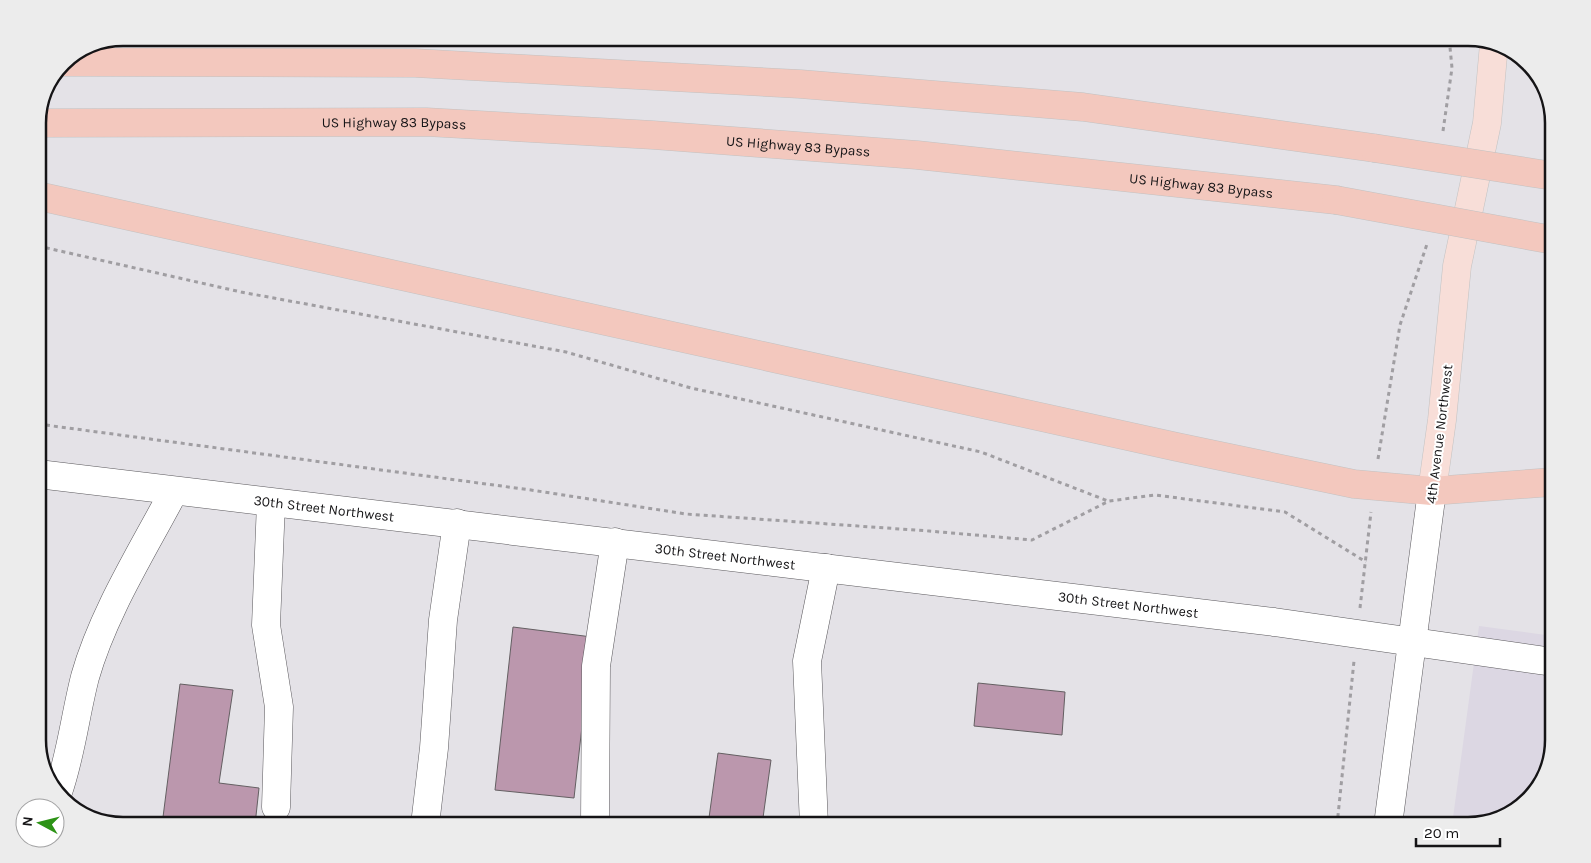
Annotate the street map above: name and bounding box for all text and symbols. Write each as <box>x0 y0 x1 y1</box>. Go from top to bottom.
street label: US Highway 83 Bypass <box>322 114 467 133</box>
street label: US Highway 83 Bypass <box>725 133 871 160</box>
street label: US Highway 83 Bypass <box>1128 170 1274 202</box>
street label: 4th Avenue Northwest <box>1423 363 1456 505</box>
street label: 30th Street Northwest <box>253 492 395 526</box>
street label: 30th Street Northwest <box>654 540 796 574</box>
street label: 30th Street Northwest <box>1057 588 1199 622</box>
north arrow <box>15 798 65 848</box>
text: N <box>19 815 37 827</box>
scale bar <box>1416 816 1500 848</box>
text: 20 m <box>1424 824 1459 842</box>

